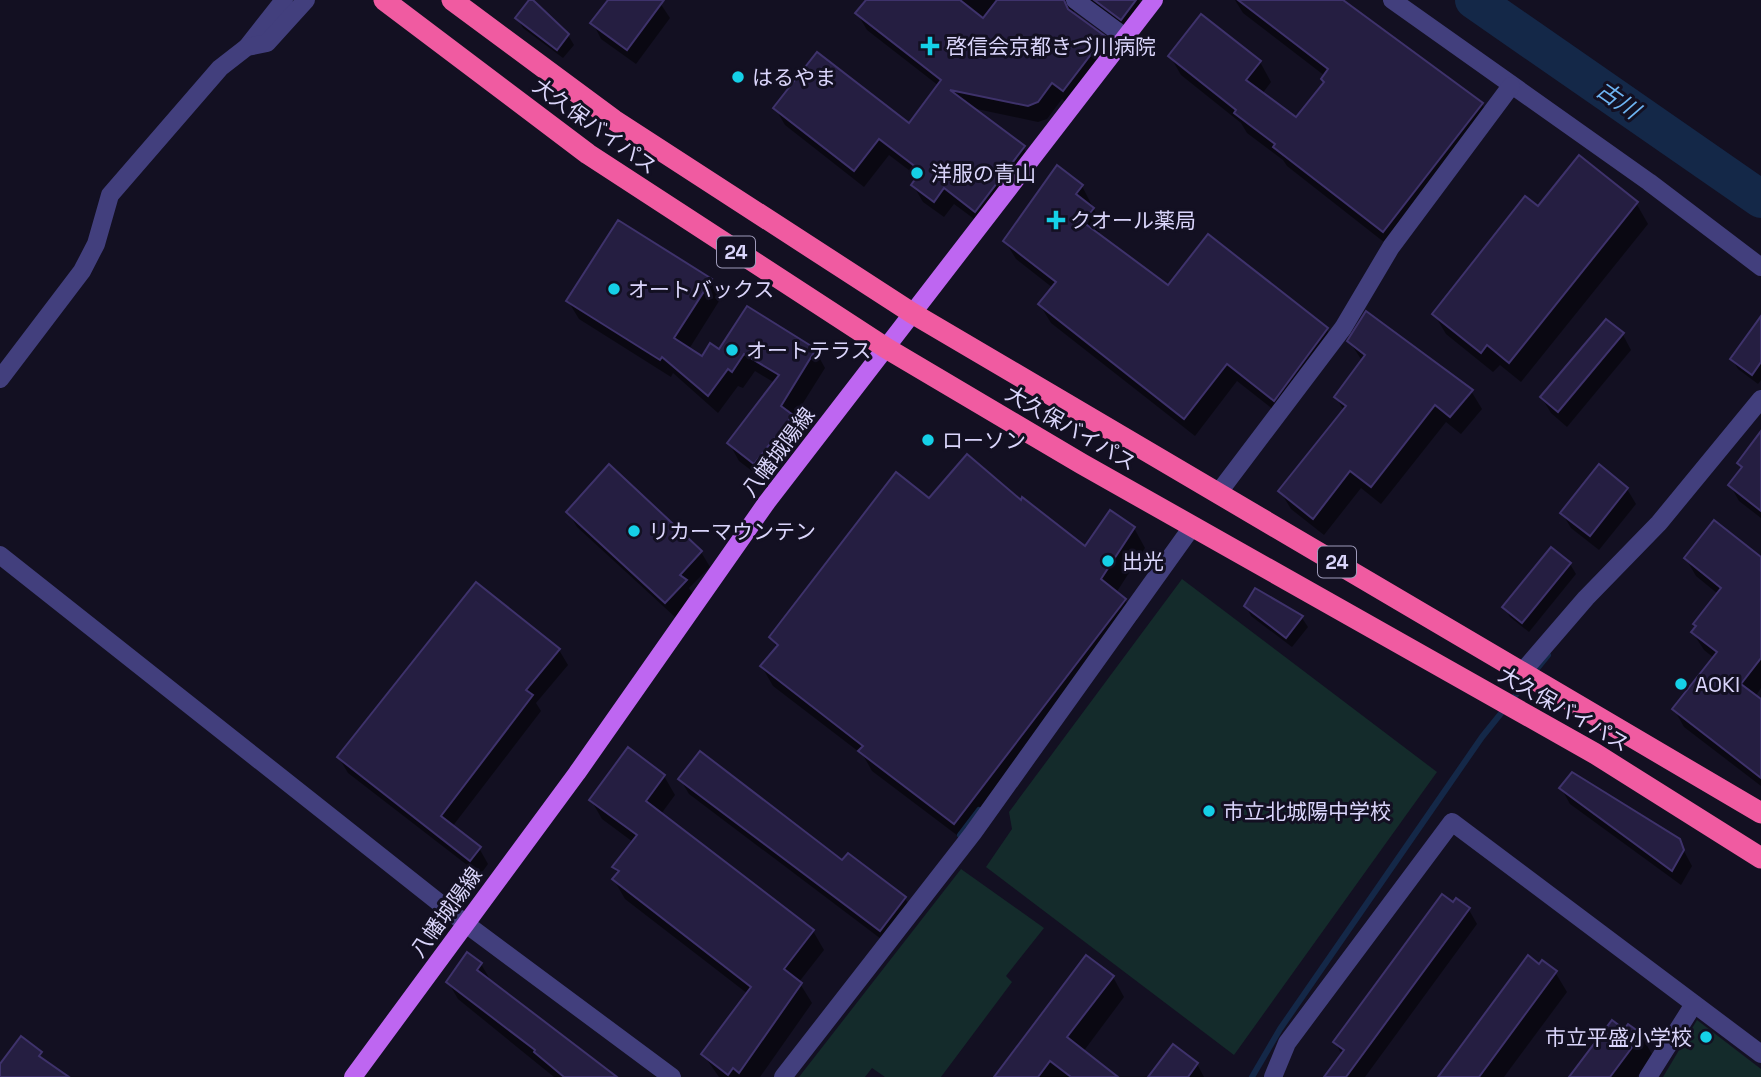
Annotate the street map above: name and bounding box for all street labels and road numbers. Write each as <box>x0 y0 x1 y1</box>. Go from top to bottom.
street label: 大久保バイパス <box>528 72 662 180</box>
road number: 24 <box>717 236 755 268</box>
street label: 大久保バイパス <box>1001 380 1141 476</box>
street label: 八幡城陽線 <box>736 402 820 502</box>
road number: 24 <box>1318 547 1356 578</box>
street label: 大久保バイパス <box>1494 661 1634 757</box>
street label: 八幡城陽線 <box>404 862 488 962</box>

